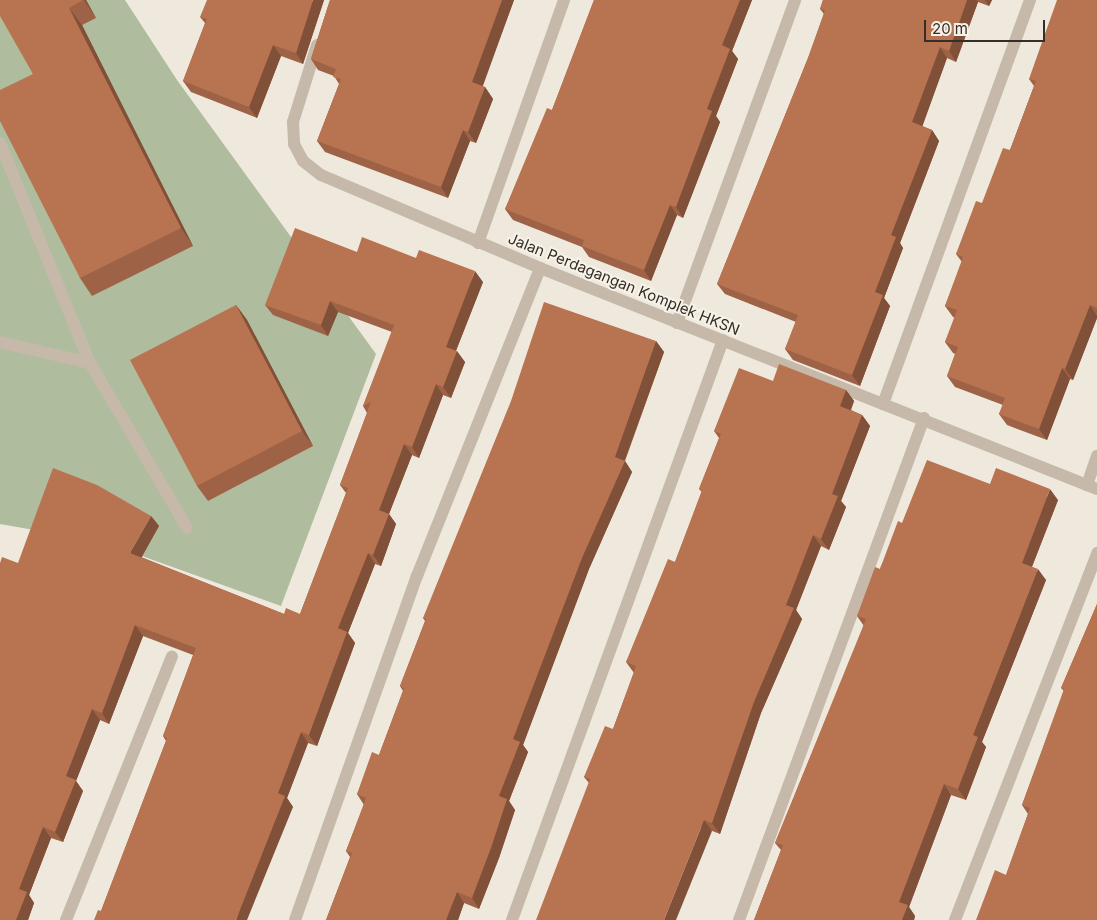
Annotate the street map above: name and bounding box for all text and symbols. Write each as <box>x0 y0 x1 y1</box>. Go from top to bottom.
scale bar <box>927 10 1048 42</box>
text: 20 m <box>932 19 968 38</box>
street label: Jalan Perdagangan Komplek HKSN <box>506 229 742 339</box>

